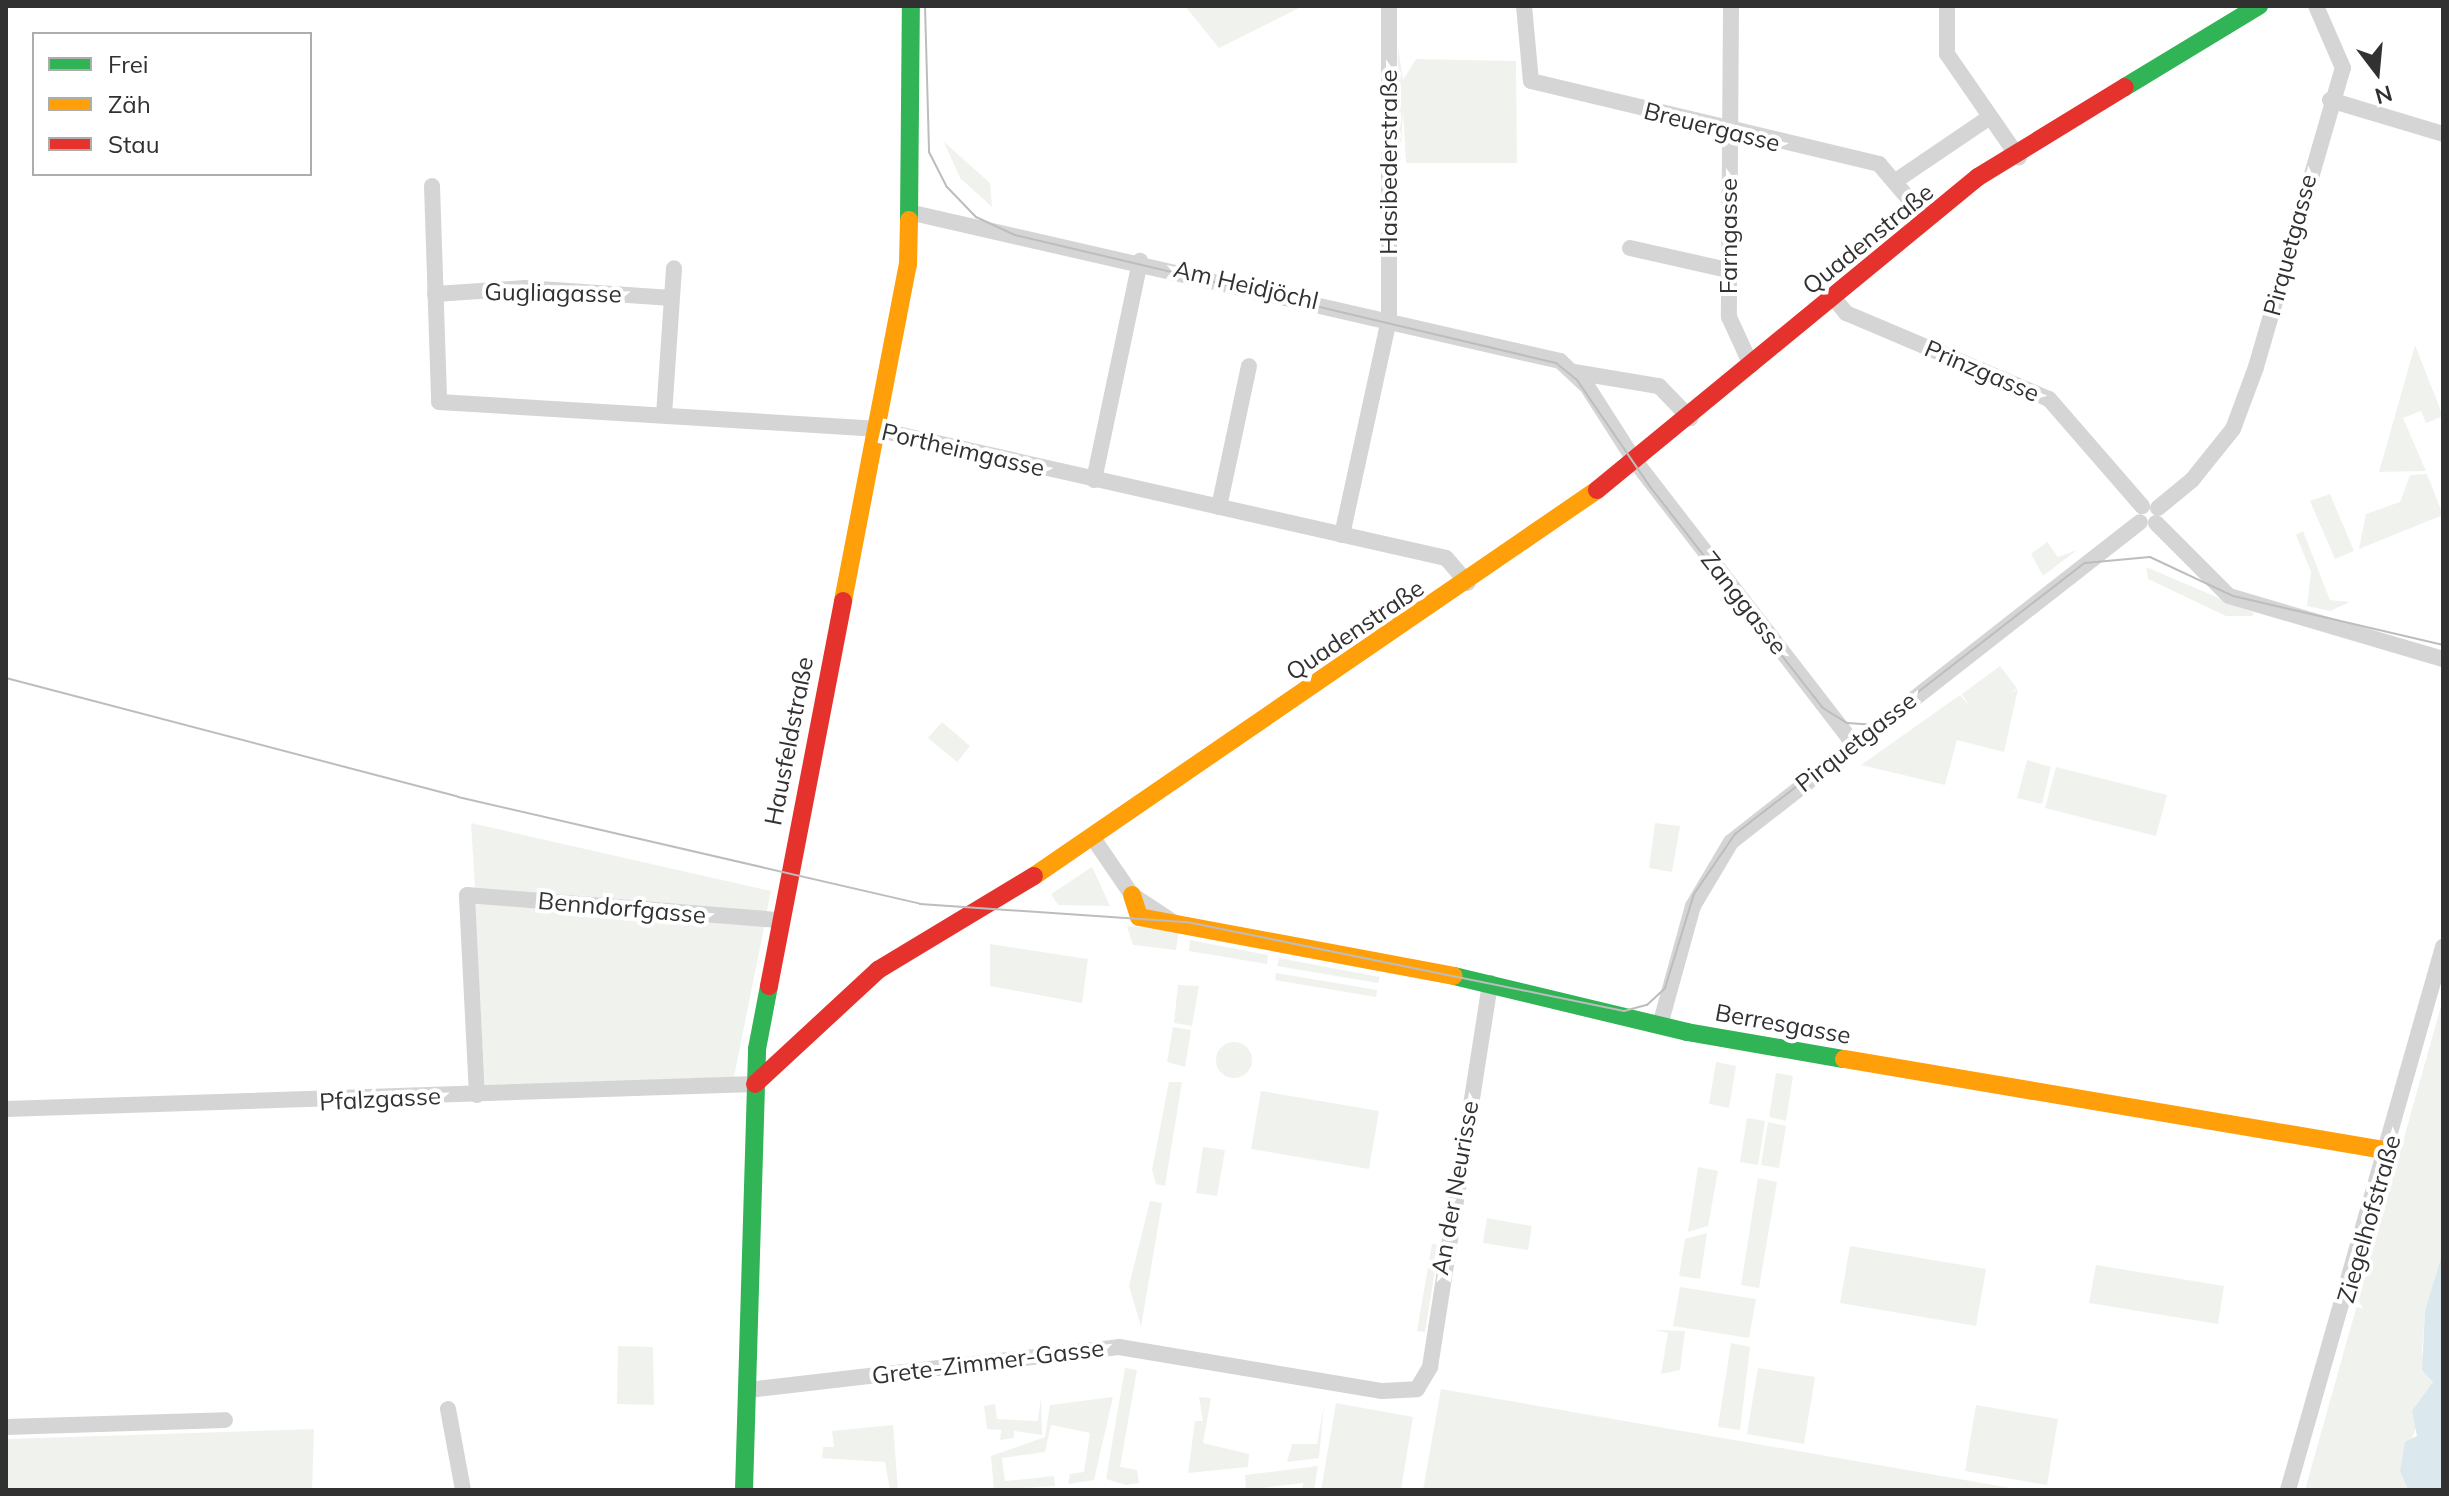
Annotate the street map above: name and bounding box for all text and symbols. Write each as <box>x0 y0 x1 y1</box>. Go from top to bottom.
legend <box>32 32 312 176</box>
north arrow <box>2337 32 2417 112</box>
text: Frei <box>108 49 149 79</box>
street label: Hasibederstraße <box>1375 69 1403 255</box>
text: N <box>2372 79 2395 111</box>
text: Zäh <box>108 89 151 119</box>
street label: Breuergasse <box>1641 96 1783 158</box>
text: Stau <box>108 129 160 159</box>
street label: Pirquetgasse <box>2257 171 2323 319</box>
street label: Farngasse <box>1715 178 1743 294</box>
street label: Quadenstraße <box>1797 178 1939 300</box>
street label: Am Heidjöchl <box>1171 254 1321 316</box>
street label: Gugliagasse <box>484 277 622 309</box>
street label: Prinzgasse <box>1920 334 2044 408</box>
street label: Portheimgasse <box>879 417 1047 483</box>
street label: Zanggasse <box>1695 546 1793 660</box>
street label: Quadenstraße <box>1281 573 1429 687</box>
street label: Hausfeldstraße <box>759 654 819 828</box>
street label: Pirquetgasse <box>1790 686 1922 798</box>
street label: Benndorfgasse <box>537 886 707 930</box>
street label: Berresgasse <box>1713 998 1853 1050</box>
street label: Pfalzgasse <box>318 1081 442 1117</box>
street label: An der Neurisse <box>1425 1099 1485 1277</box>
street label: Ziegelhofstraße <box>2331 1132 2407 1306</box>
street label: Grete-Zimmer-Gasse <box>870 1333 1106 1391</box>

